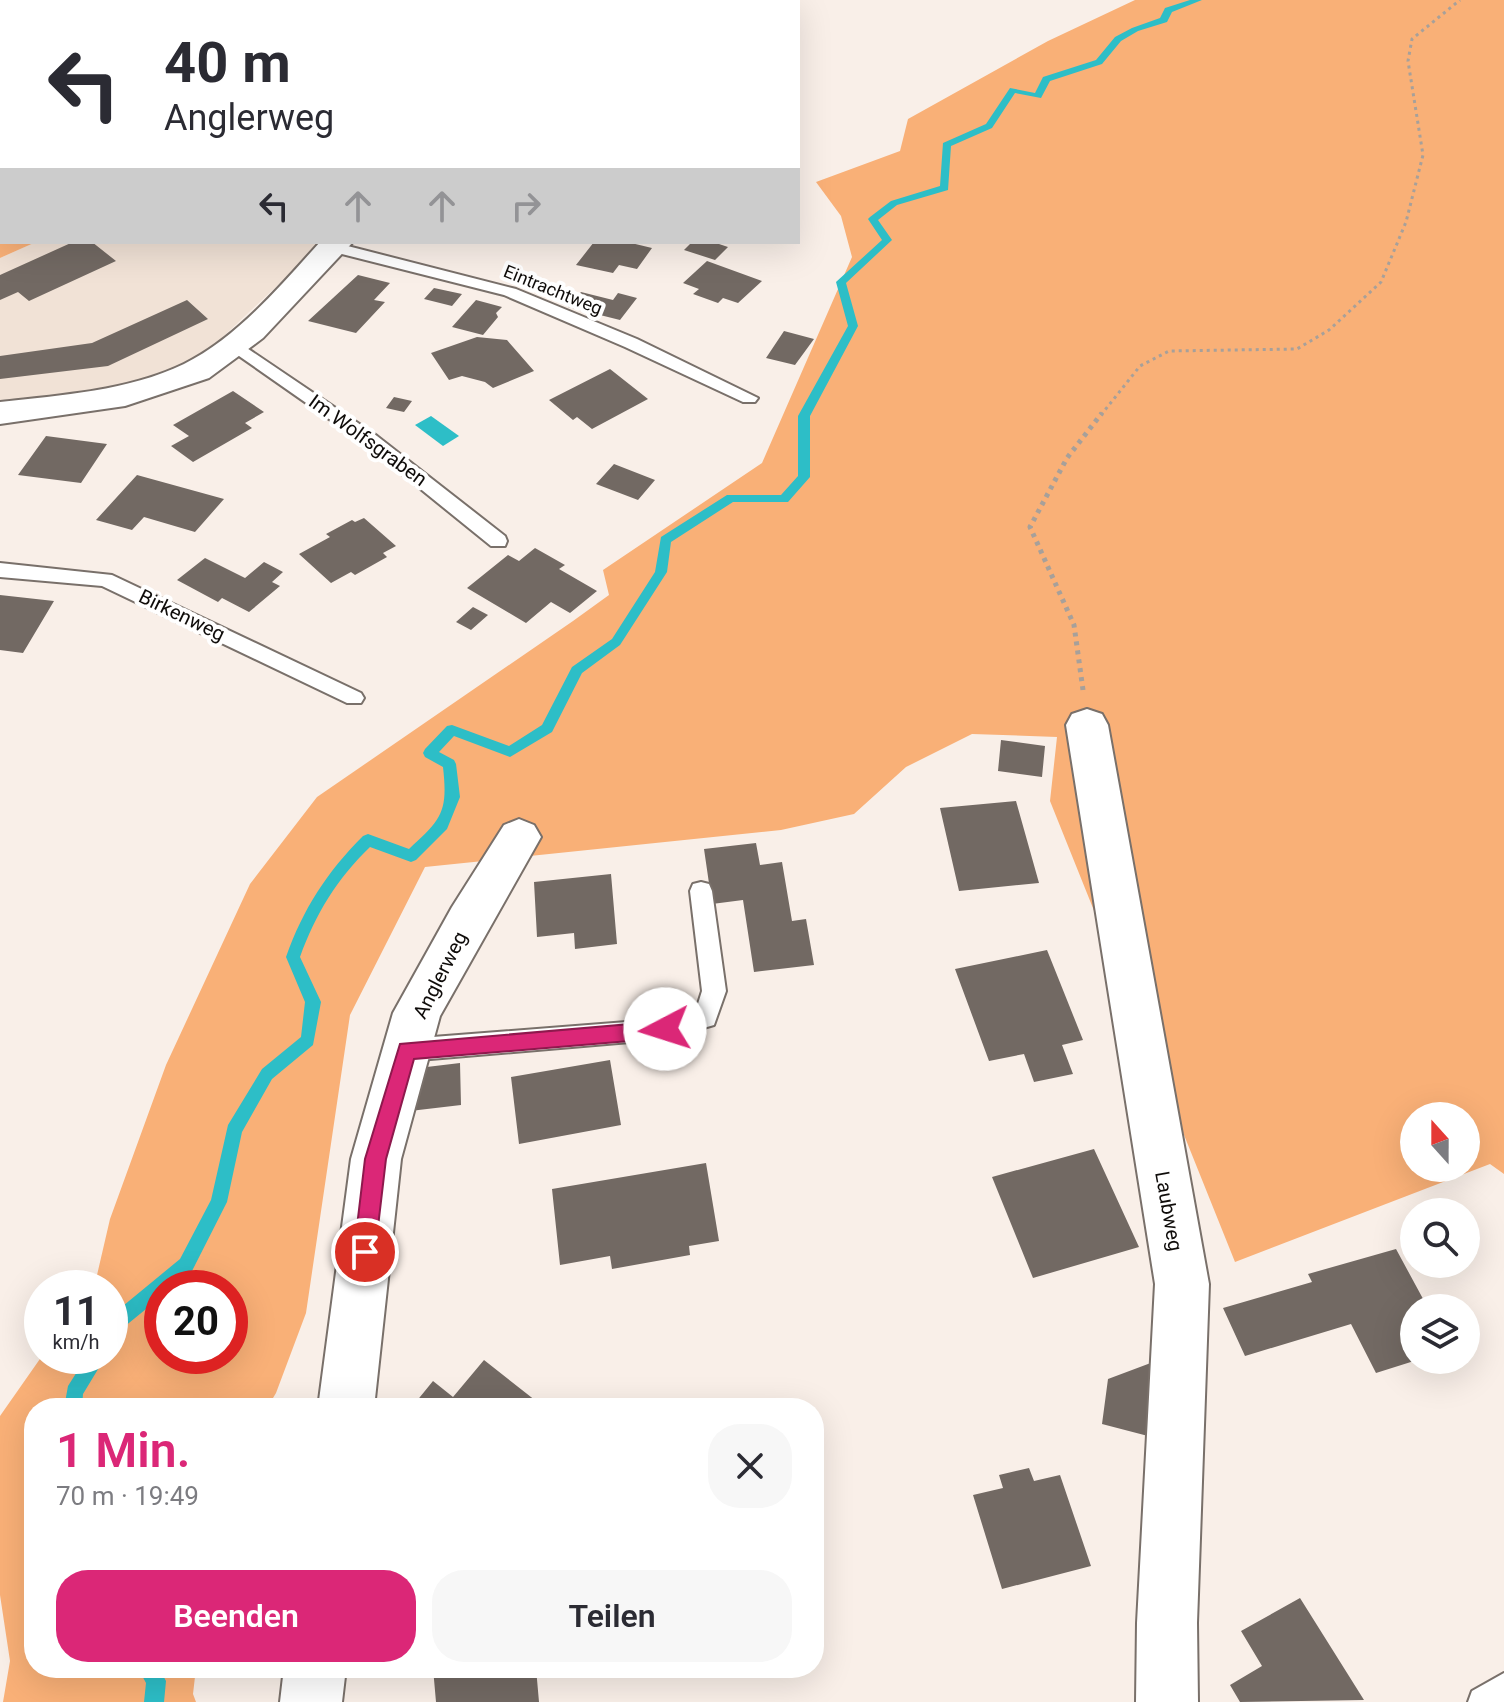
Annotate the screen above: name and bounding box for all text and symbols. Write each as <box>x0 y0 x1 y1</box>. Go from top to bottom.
text: 40 m <box>164 30 291 96</box>
icon: left <box>32 32 136 136</box>
text: Anglerweg <box>164 97 334 139</box>
icon: left <box>252 184 296 228</box>
icon: ahead <box>336 184 380 228</box>
icon: ahead <box>420 184 464 228</box>
icon: right <box>504 184 548 228</box>
street label: Eintrachtweg <box>501 260 606 319</box>
street label: Im Wolfsgraben <box>304 389 432 491</box>
street label: Birkenweg <box>135 584 229 646</box>
street label: Anglerweg <box>408 927 472 1023</box>
position arrow <box>623 987 707 1071</box>
north arrow <box>1400 1102 1480 1182</box>
map controls <box>1400 1102 1480 1374</box>
street label: Laubweg <box>1150 1169 1188 1253</box>
button: search <box>1400 1198 1480 1278</box>
pin <box>331 1218 399 1286</box>
icon: arrive <box>343 1230 387 1274</box>
speed limit sign: 20 <box>144 1270 248 1374</box>
text: 11 <box>53 1288 99 1335</box>
button: layers <box>1400 1294 1480 1374</box>
text: km/h <box>53 1330 99 1354</box>
text: 1 Min. <box>56 1422 190 1479</box>
button: close <box>708 1424 792 1508</box>
text: 70 m · 19:49 <box>56 1481 199 1511</box>
button: Beenden <box>56 1570 416 1662</box>
button: Teilen <box>432 1570 792 1662</box>

